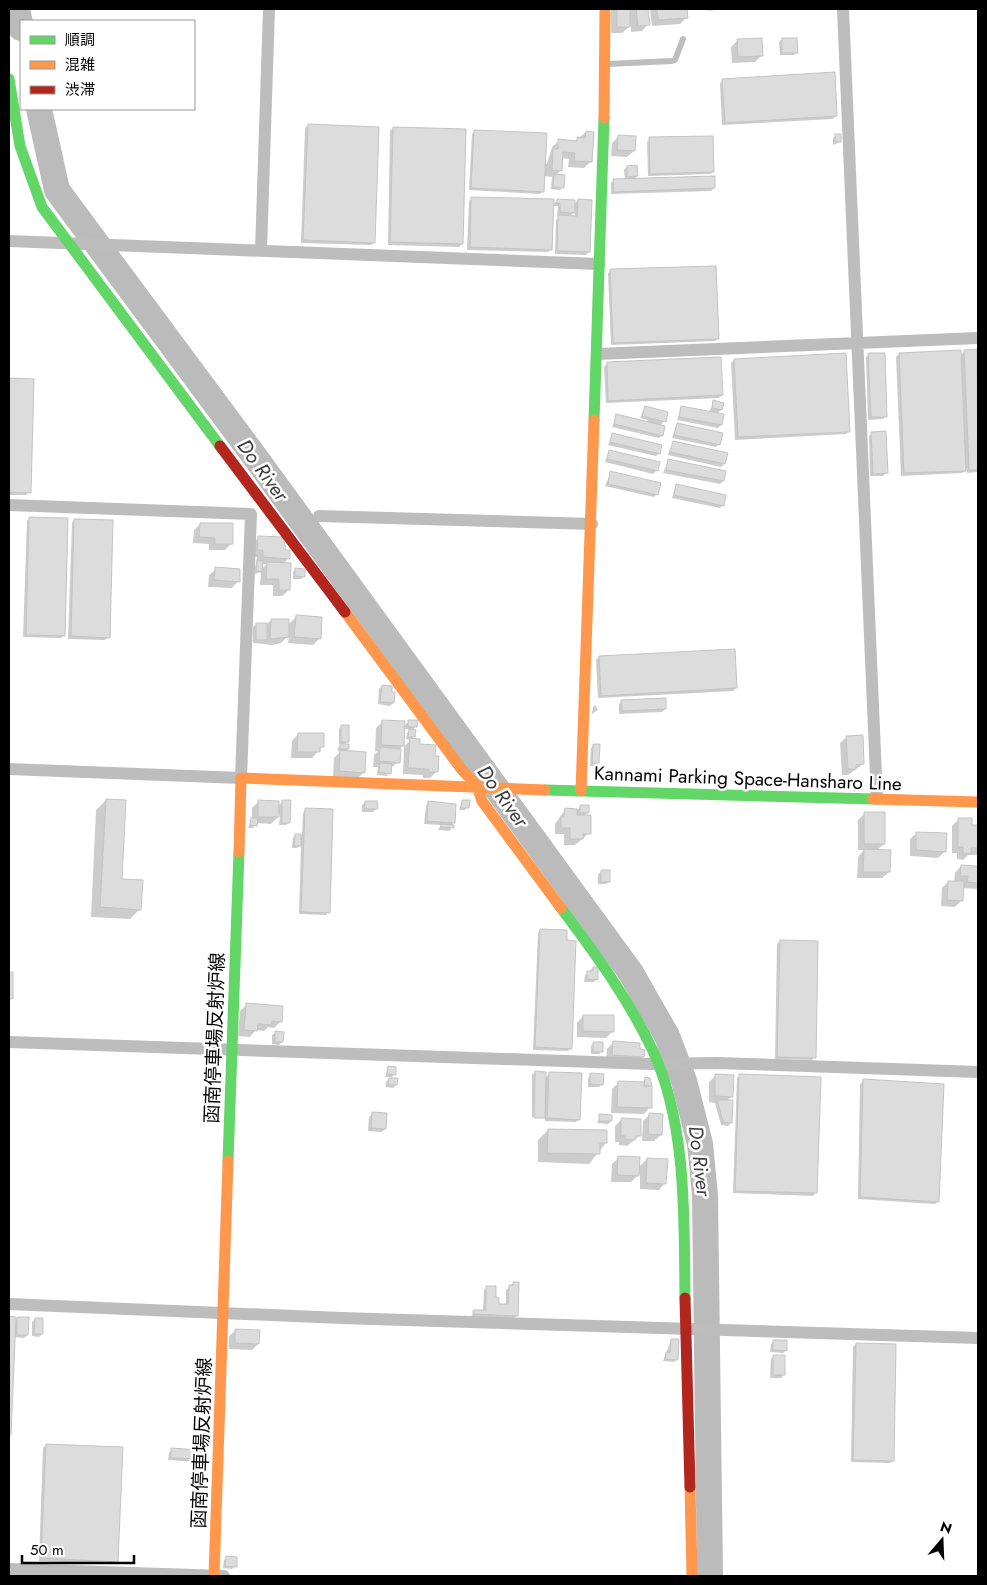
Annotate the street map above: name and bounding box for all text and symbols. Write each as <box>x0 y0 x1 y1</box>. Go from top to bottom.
legend <box>20 20 195 110</box>
text: 順調 <box>65 29 95 51</box>
text: 混雑 <box>65 54 95 76</box>
text: 渋滞 <box>65 79 95 101</box>
water label: Do River <box>230 433 296 508</box>
water label: Do River <box>470 759 536 834</box>
street label: Kannami Parking Space-Hansharo Line <box>594 760 903 797</box>
street label: 函南停車場反射炉線 <box>198 952 231 1124</box>
water label: Do River <box>681 1124 718 1199</box>
street label: 函南停車場反射炉線 <box>185 1357 218 1529</box>
north arrow <box>917 1515 967 1565</box>
text: N <box>938 1516 955 1539</box>
scale bar <box>22 1532 135 1564</box>
text: 50 m <box>30 1539 64 1561</box>

